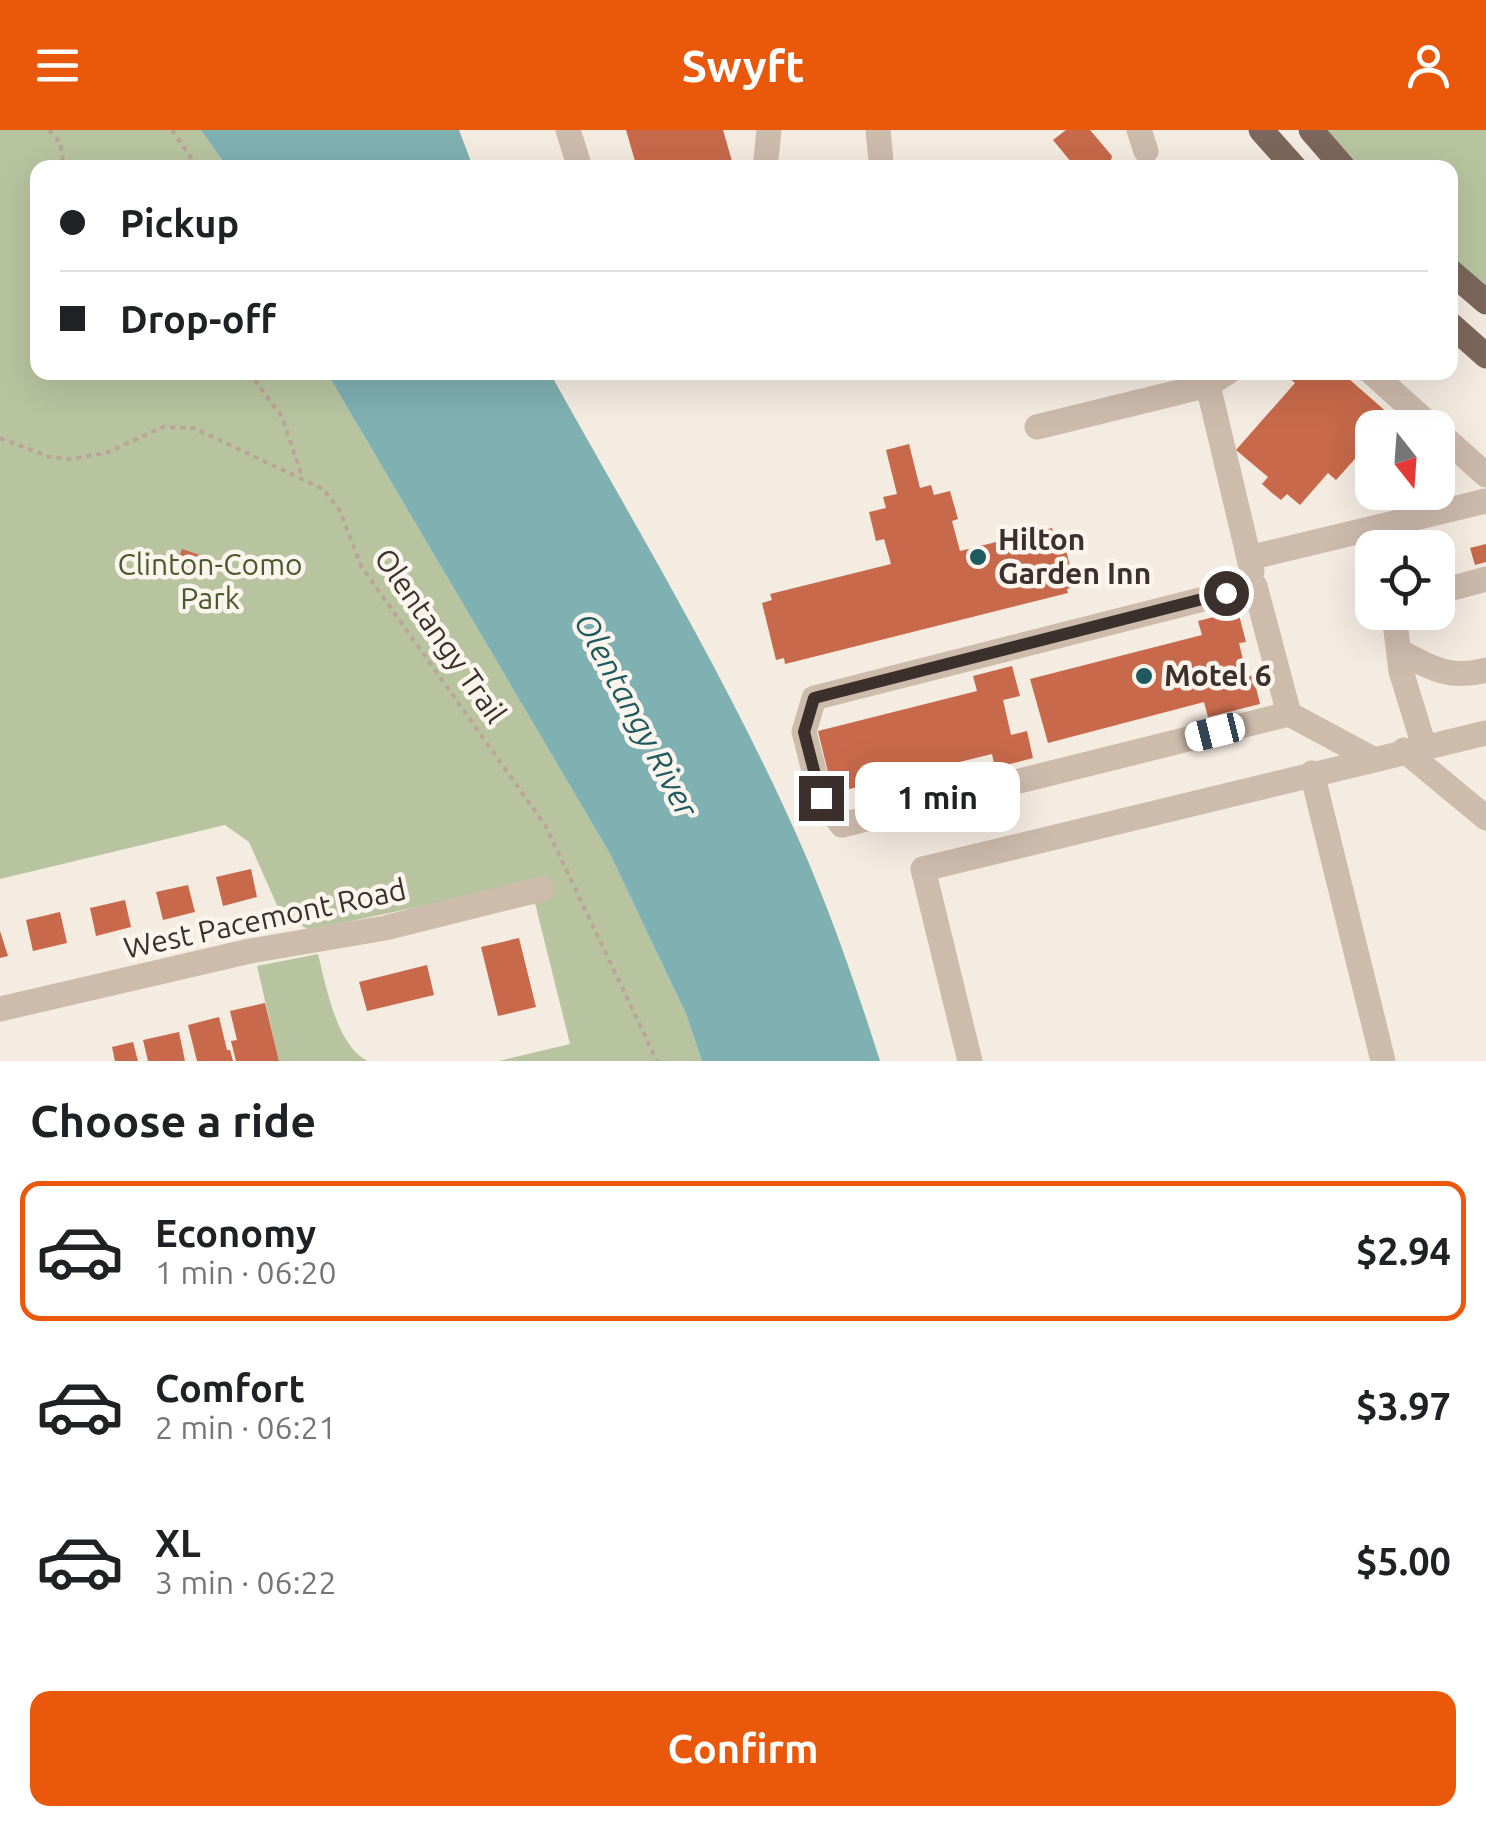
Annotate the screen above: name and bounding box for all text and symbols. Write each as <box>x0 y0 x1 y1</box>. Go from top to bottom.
icon: menu <box>30 38 85 93</box>
icon: person <box>1401 38 1456 93</box>
text: Swyft <box>681 40 805 91</box>
text: Pickup <box>120 202 239 244</box>
text: Drop-off <box>120 298 276 340</box>
north arrow <box>1355 410 1455 510</box>
map controls <box>1355 410 1455 630</box>
place label: Hilton Garden Inn <box>998 522 1151 590</box>
button: locate <box>1355 530 1455 630</box>
street label: Olentangy Trail <box>368 542 514 729</box>
marker: Hilton Garden Inn <box>967 546 989 568</box>
park label: Clinton-Como Park <box>117 547 303 615</box>
route start <box>1204 571 1249 616</box>
water label: Olentangy River <box>568 606 706 823</box>
place label: Motel 6 <box>1164 658 1272 692</box>
marker: Motel 6 <box>1133 665 1155 687</box>
car <box>1182 710 1248 754</box>
callout: 1 min <box>856 763 1021 833</box>
route end <box>799 776 844 821</box>
text: 1 min <box>897 779 978 815</box>
street label: West Pacemont Road <box>121 872 409 965</box>
text: Choose a ride <box>30 1095 316 1146</box>
icon: car <box>35 1206 125 1296</box>
text: Economy <box>155 1212 316 1254</box>
text: $2.94 <box>1356 1230 1451 1272</box>
text: 1 min · 06:20 <box>155 1254 337 1290</box>
icon: car <box>35 1361 125 1451</box>
text: Comfort <box>155 1367 305 1409</box>
text: $3.97 <box>1356 1385 1451 1427</box>
text: 2 min · 06:21 <box>155 1409 337 1445</box>
icon: car <box>35 1516 125 1606</box>
text: XL <box>155 1522 201 1564</box>
text: $5.00 <box>1356 1540 1451 1582</box>
text: 3 min · 06:22 <box>155 1564 337 1600</box>
button: Confirm <box>30 1691 1456 1806</box>

